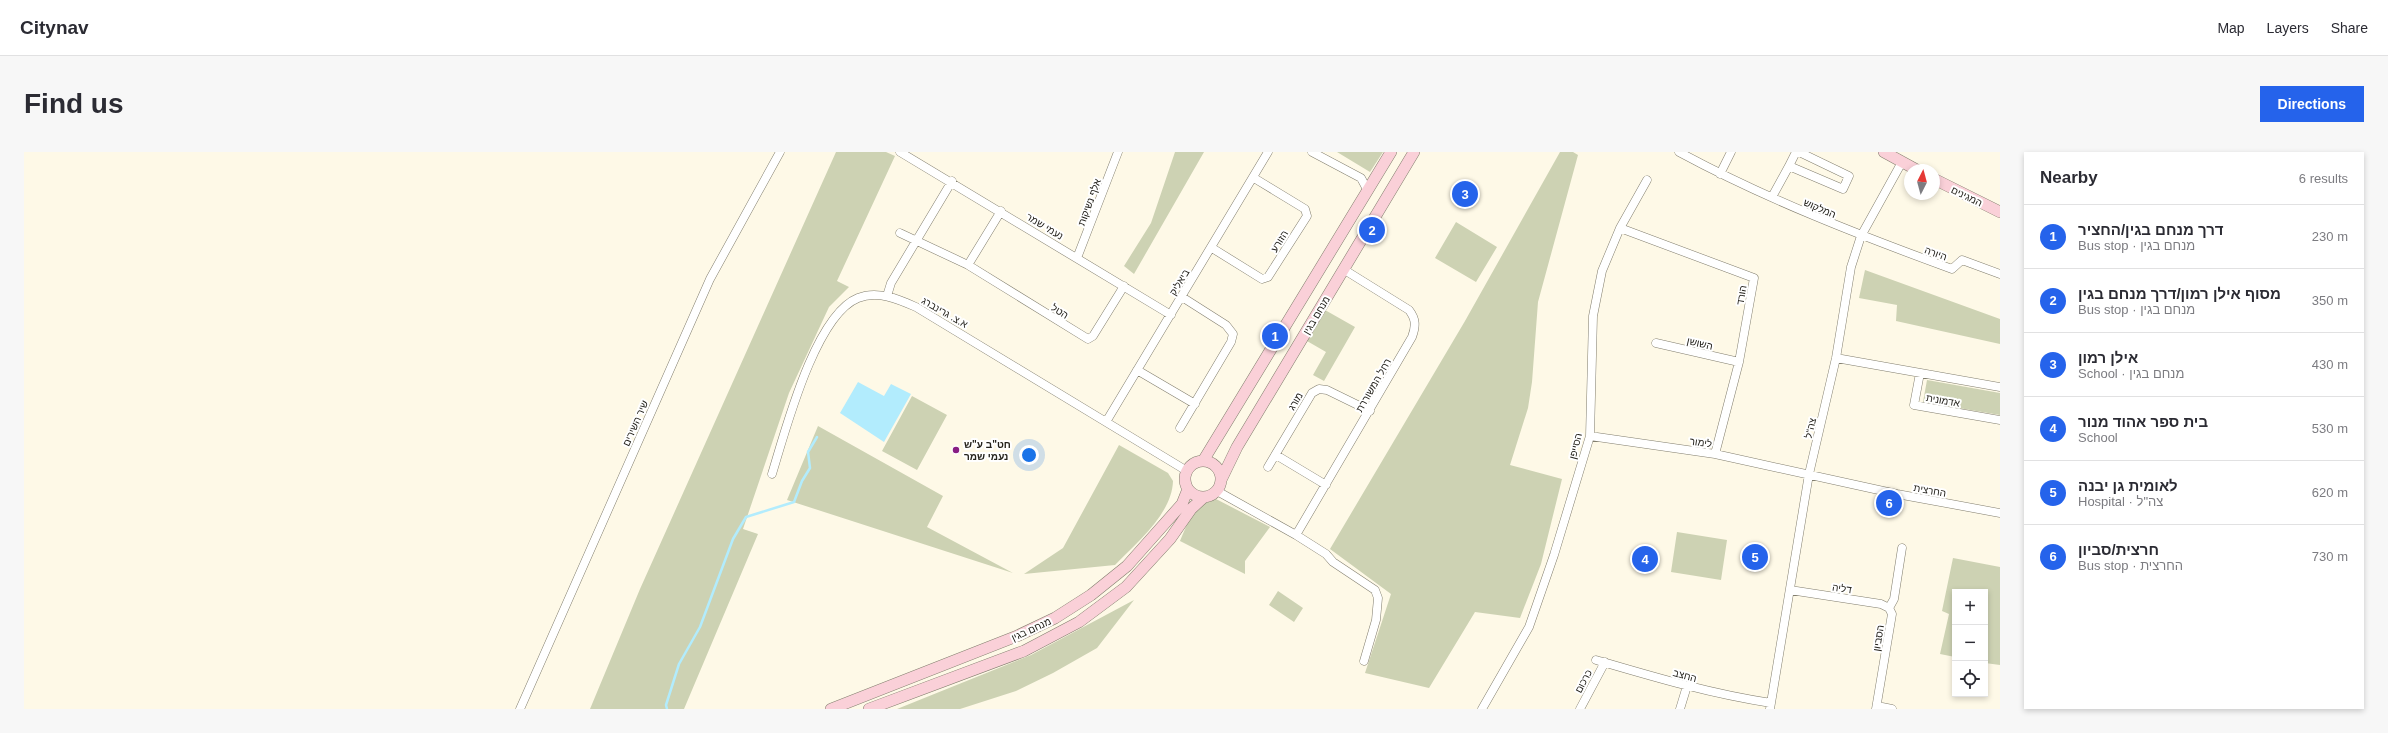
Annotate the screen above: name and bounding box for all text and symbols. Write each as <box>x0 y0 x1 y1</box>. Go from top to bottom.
text: Citynav <box>20 17 89 38</box>
text: Map <box>2217 20 2245 36</box>
text: Layers <box>2267 20 2309 36</box>
text: Share <box>2331 20 2368 36</box>
button: Directions <box>2260 86 2364 122</box>
text: Find us <box>24 88 124 119</box>
north arrow <box>1904 164 1940 200</box>
text: Nearby <box>2040 168 2098 187</box>
text: 6 results <box>2299 171 2348 186</box>
street label: אלף נשיקות <box>1076 177 1103 227</box>
pin: 3 <box>1452 179 1478 209</box>
street label: המגינים <box>1949 184 1984 209</box>
street label: המלקוש <box>1802 197 1838 220</box>
street label: נעמי שמר <box>1024 211 1065 242</box>
pin: 2 <box>1359 215 1385 245</box>
text: דרך מנחם בגין/החציר <box>2078 221 2224 238</box>
street label: הזורע <box>1269 228 1290 254</box>
text: 1 <box>2049 229 2057 244</box>
text: 230 m <box>2312 229 2348 244</box>
text: Bus stop · מנחם בגין <box>2078 238 2195 253</box>
street label: היורה <box>1923 244 1948 263</box>
street label: ביאליק <box>1167 267 1191 297</box>
street label: הורד <box>1734 284 1749 306</box>
text: מסוף אילן רמון/דרך מנחם בגין <box>2078 285 2281 302</box>
text: 2 <box>2049 293 2057 308</box>
text: 350 m <box>2312 293 2348 308</box>
street label: מנחם בגין <box>1301 294 1332 336</box>
street label: א.צ. גרינברג <box>920 295 970 330</box>
street label: הטל <box>1049 302 1070 321</box>
text: Bus stop · מנחם בגין <box>2078 302 2195 317</box>
pin: 1 <box>1262 321 1288 351</box>
street label: השושן <box>1686 335 1714 352</box>
text: אילן רמון <box>2078 349 2138 366</box>
street label: רחל המשוררת <box>1354 357 1393 414</box>
text: 3 <box>2049 357 2057 372</box>
text: 430 m <box>2312 357 2348 372</box>
text: School · מנחם בגין <box>2078 366 2184 381</box>
street label: מורג <box>1286 390 1305 412</box>
street label: אדמונית <box>1925 392 1961 409</box>
street label: שיר השירים <box>621 399 650 448</box>
text: בית ספר אהוד מנור <box>2078 413 2208 430</box>
street label: צה"ל <box>1803 416 1818 439</box>
text: 4 <box>2049 421 2057 436</box>
text: 530 m <box>2312 421 2348 436</box>
text: School <box>2078 430 2118 445</box>
street label: הסייפן <box>1567 432 1584 460</box>
street label: לימור <box>1689 435 1713 450</box>
place label: חט"ב ע"ש נעמי שמר <box>964 439 1011 462</box>
marker: חט"ב ע"ש נעמי שמר <box>951 445 961 455</box>
your location <box>1019 445 1039 465</box>
text: לאומית גן יבנה <box>2078 477 2178 494</box>
street label: החרצית <box>1913 482 1947 499</box>
text: 5 <box>2049 485 2057 500</box>
text: 620 m <box>2312 485 2348 500</box>
pin: 6 <box>1876 488 1902 518</box>
text: Hospital · צה"ל <box>2078 494 2163 509</box>
text: חרצית/סביון <box>2078 541 2159 558</box>
pin: 5 <box>1742 542 1768 572</box>
pin: 4 <box>1632 544 1658 574</box>
text: 6 <box>2049 549 2057 564</box>
text: 730 m <box>2312 549 2348 564</box>
text: Bus stop · החרצית <box>2078 558 2183 573</box>
street label: דליה <box>1831 582 1853 595</box>
map controls <box>1952 589 1988 697</box>
button: + <box>1952 589 1988 625</box>
street label: מנחם בגין <box>1010 615 1053 643</box>
street label: הסביון <box>1871 624 1886 652</box>
button: − <box>1952 625 1988 661</box>
button: locate <box>1952 661 1988 697</box>
street label: החצב <box>1672 667 1698 684</box>
street label: כרכום <box>1573 668 1594 695</box>

